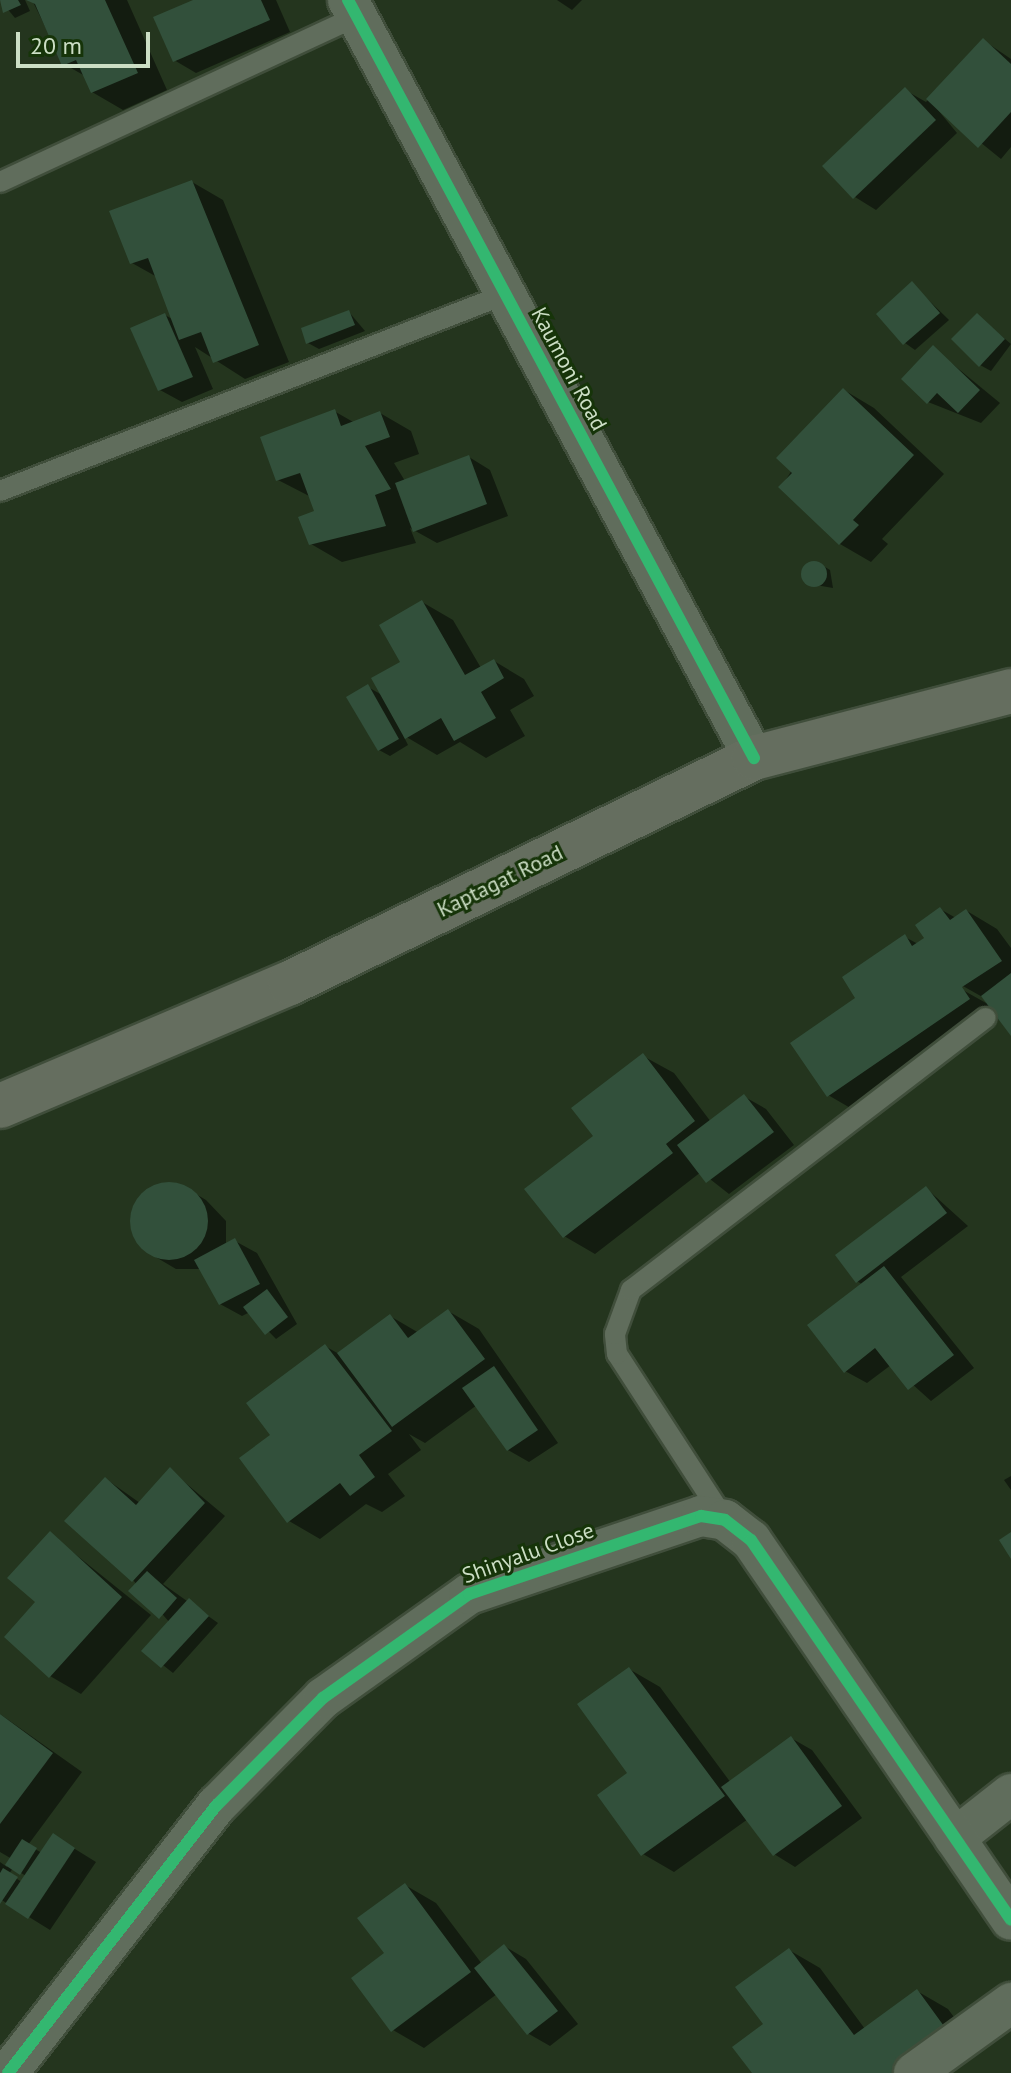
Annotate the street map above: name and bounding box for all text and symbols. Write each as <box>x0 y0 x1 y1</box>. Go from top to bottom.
scale bar <box>20 16 154 66</box>
text: 20 m <box>30 30 82 61</box>
street label: Kaumoni Road <box>526 303 612 435</box>
street label: Kaptagat Road <box>433 839 567 923</box>
street label: Shinyalu Close <box>459 1517 597 1589</box>

